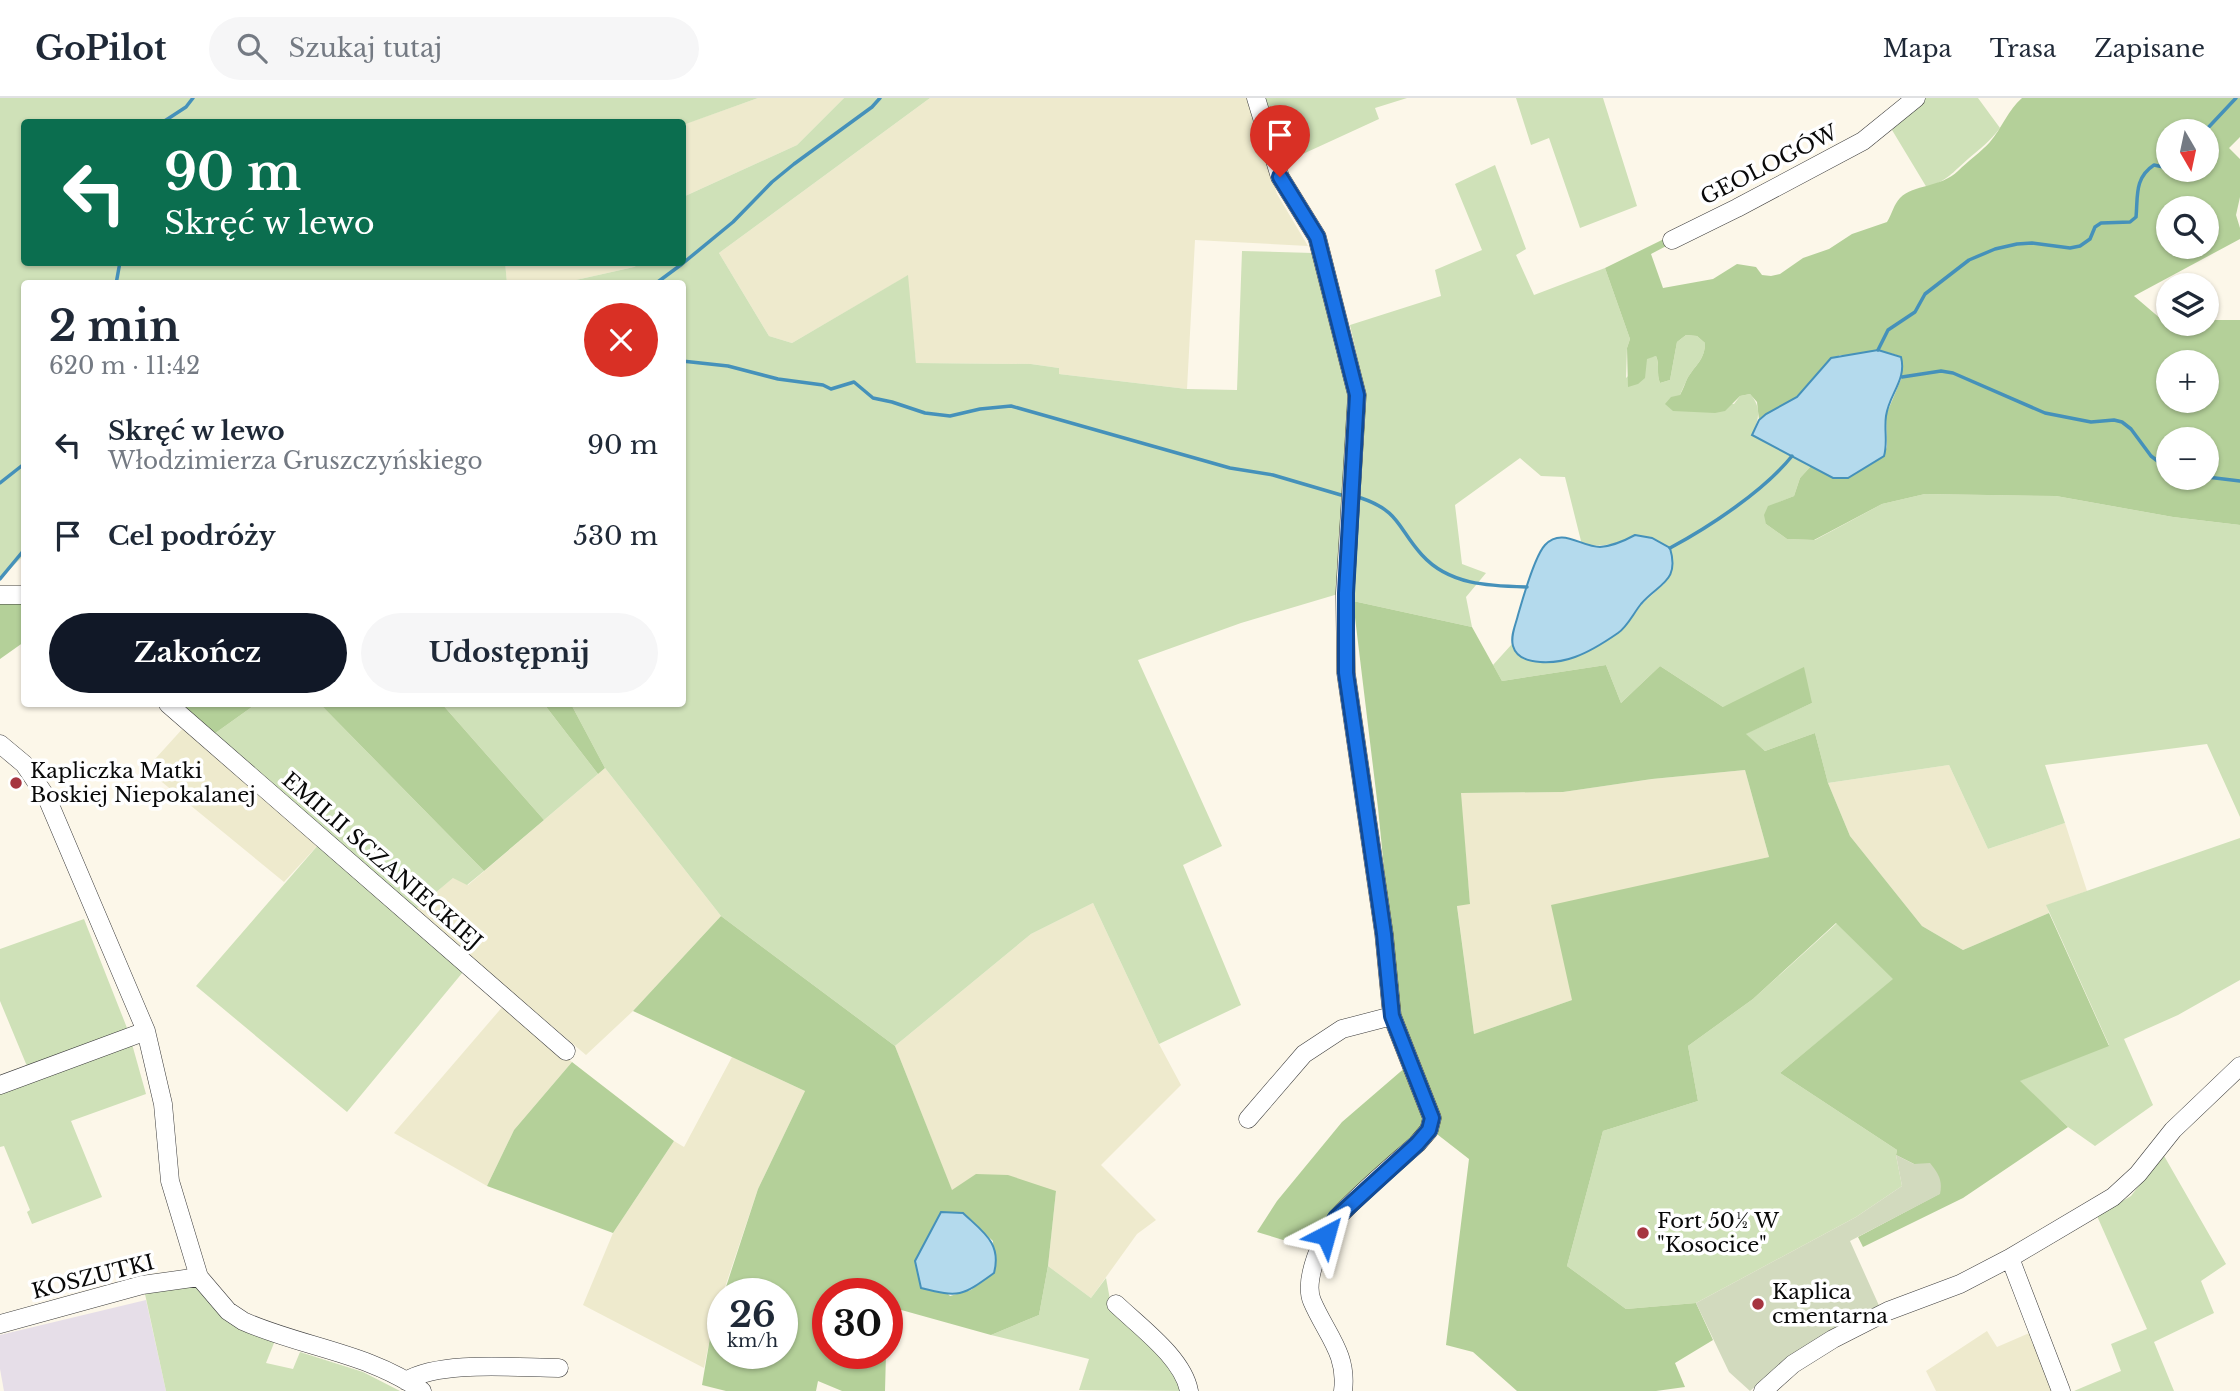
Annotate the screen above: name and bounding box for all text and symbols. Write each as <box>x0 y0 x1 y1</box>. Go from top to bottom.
search box <box>209 17 699 80</box>
text: GoPilot <box>35 28 167 69</box>
icon: search <box>233 29 271 67</box>
text: Szukaj tutaj <box>289 32 442 64</box>
text: Mapa <box>1883 34 1952 63</box>
text: Trasa <box>1990 34 2056 63</box>
text: Zapisane <box>2094 34 2205 63</box>
pin <box>1250 105 1310 177</box>
icon: arrive <box>1261 116 1299 154</box>
street label: GEOLOGÓW <box>1696 119 1842 211</box>
north arrow <box>2156 119 2219 182</box>
map controls <box>2156 119 2219 490</box>
text: 90 m <box>164 142 301 203</box>
icon: left <box>49 147 140 238</box>
button: search <box>2156 196 2219 259</box>
text: Skręć w lewo <box>164 203 375 243</box>
button: layers <box>2156 273 2219 336</box>
text: 2 min <box>49 300 180 352</box>
button: close <box>584 303 658 377</box>
button: + <box>2156 350 2219 413</box>
text: 620 m · 11:42 <box>49 352 200 380</box>
text: Skręć w lewo <box>108 415 285 447</box>
icon: left <box>49 426 87 464</box>
button: − <box>2156 427 2219 490</box>
text: 90 m <box>587 429 658 461</box>
text: Włodzimierza Gruszczyńskiego <box>108 447 483 475</box>
icon: arrive <box>49 517 87 555</box>
text: Cel podróży <box>108 520 276 552</box>
text: 530 m <box>573 520 658 552</box>
button: Zakończ <box>49 613 347 693</box>
button: Udostępnij <box>361 613 658 693</box>
place label: Kapliczka Matki Boskiej Niepokalanej <box>30 758 256 808</box>
street label: EMILII SCZANIECKIEJ <box>277 767 487 955</box>
marker: Kapliczka Matki Boskiej Niepokalanej <box>8 775 24 791</box>
position arrow <box>1289 1198 1363 1272</box>
place label: Fort 50½ W "Kosocice" <box>1657 1208 1779 1258</box>
marker: Fort 50½ W "Kosocice" <box>1635 1225 1651 1241</box>
street label: KOSZUTKI <box>29 1249 157 1305</box>
speed limit sign: 30 <box>812 1278 903 1369</box>
place label: Kaplica cmentarna <box>1772 1279 1888 1329</box>
text: 26 <box>729 1293 776 1336</box>
marker: Kaplica cmentarna <box>1750 1296 1766 1312</box>
text: km/h <box>727 1330 778 1352</box>

